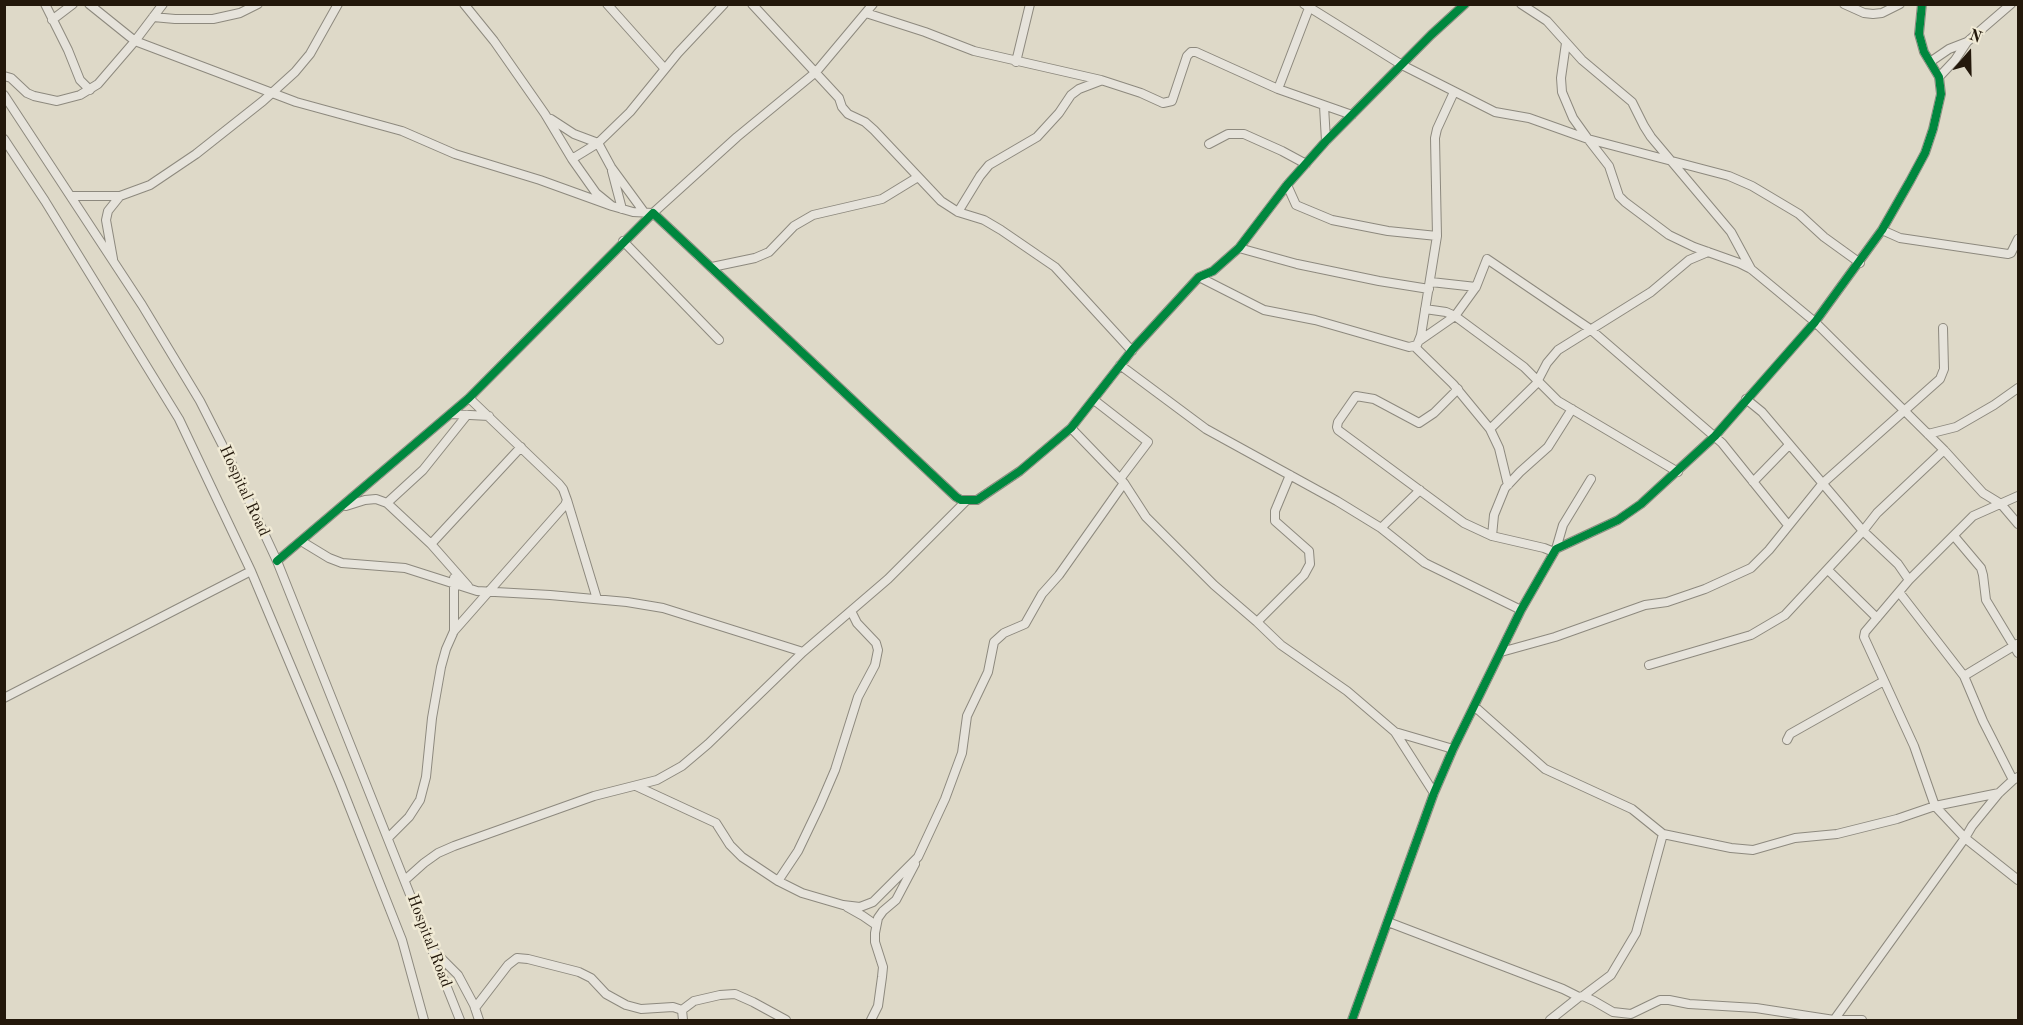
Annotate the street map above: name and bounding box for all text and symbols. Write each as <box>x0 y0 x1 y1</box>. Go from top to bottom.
north arrow <box>1939 24 1999 84</box>
text: N <box>1967 27 1984 47</box>
street label: Hospital Road <box>215 443 273 539</box>
street label: Hospital Road <box>402 892 456 990</box>

